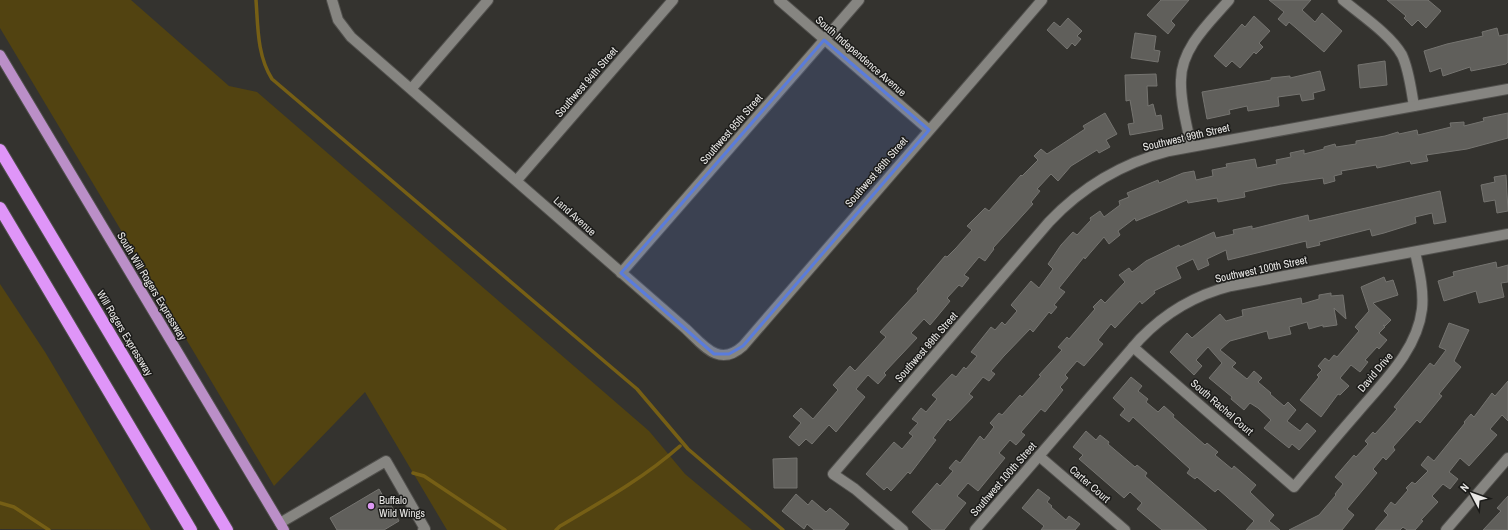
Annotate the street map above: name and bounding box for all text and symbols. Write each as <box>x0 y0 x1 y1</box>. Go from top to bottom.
street label: South Independence Avenue <box>813 13 909 99</box>
street label: Southwest 94th Street <box>552 44 621 120</box>
street label: Southwest 95th Street <box>697 91 766 167</box>
street label: Southwest 99th Street <box>1141 120 1231 154</box>
street label: Southwest 96th Street <box>842 134 911 210</box>
street label: Land Avenue <box>551 193 599 239</box>
street label: South Will Rogers Expressway <box>114 230 190 342</box>
street label: Southwest 100th Street <box>1214 252 1309 286</box>
street label: Will Rogers Expressway <box>94 288 156 378</box>
street label: Southwest 99th Street <box>892 309 961 385</box>
street label: David Drive <box>1354 349 1396 395</box>
street label: South Rachel Court <box>1188 376 1257 438</box>
street label: Southwest 100th Street <box>967 439 1039 519</box>
street label: Carter Court <box>1067 462 1114 506</box>
north arrow <box>1452 474 1492 514</box>
text: N <box>1457 480 1472 494</box>
place label: Buffalo Wild Wings <box>379 493 426 520</box>
marker: Buffalo Wild Wings <box>366 501 376 511</box>

